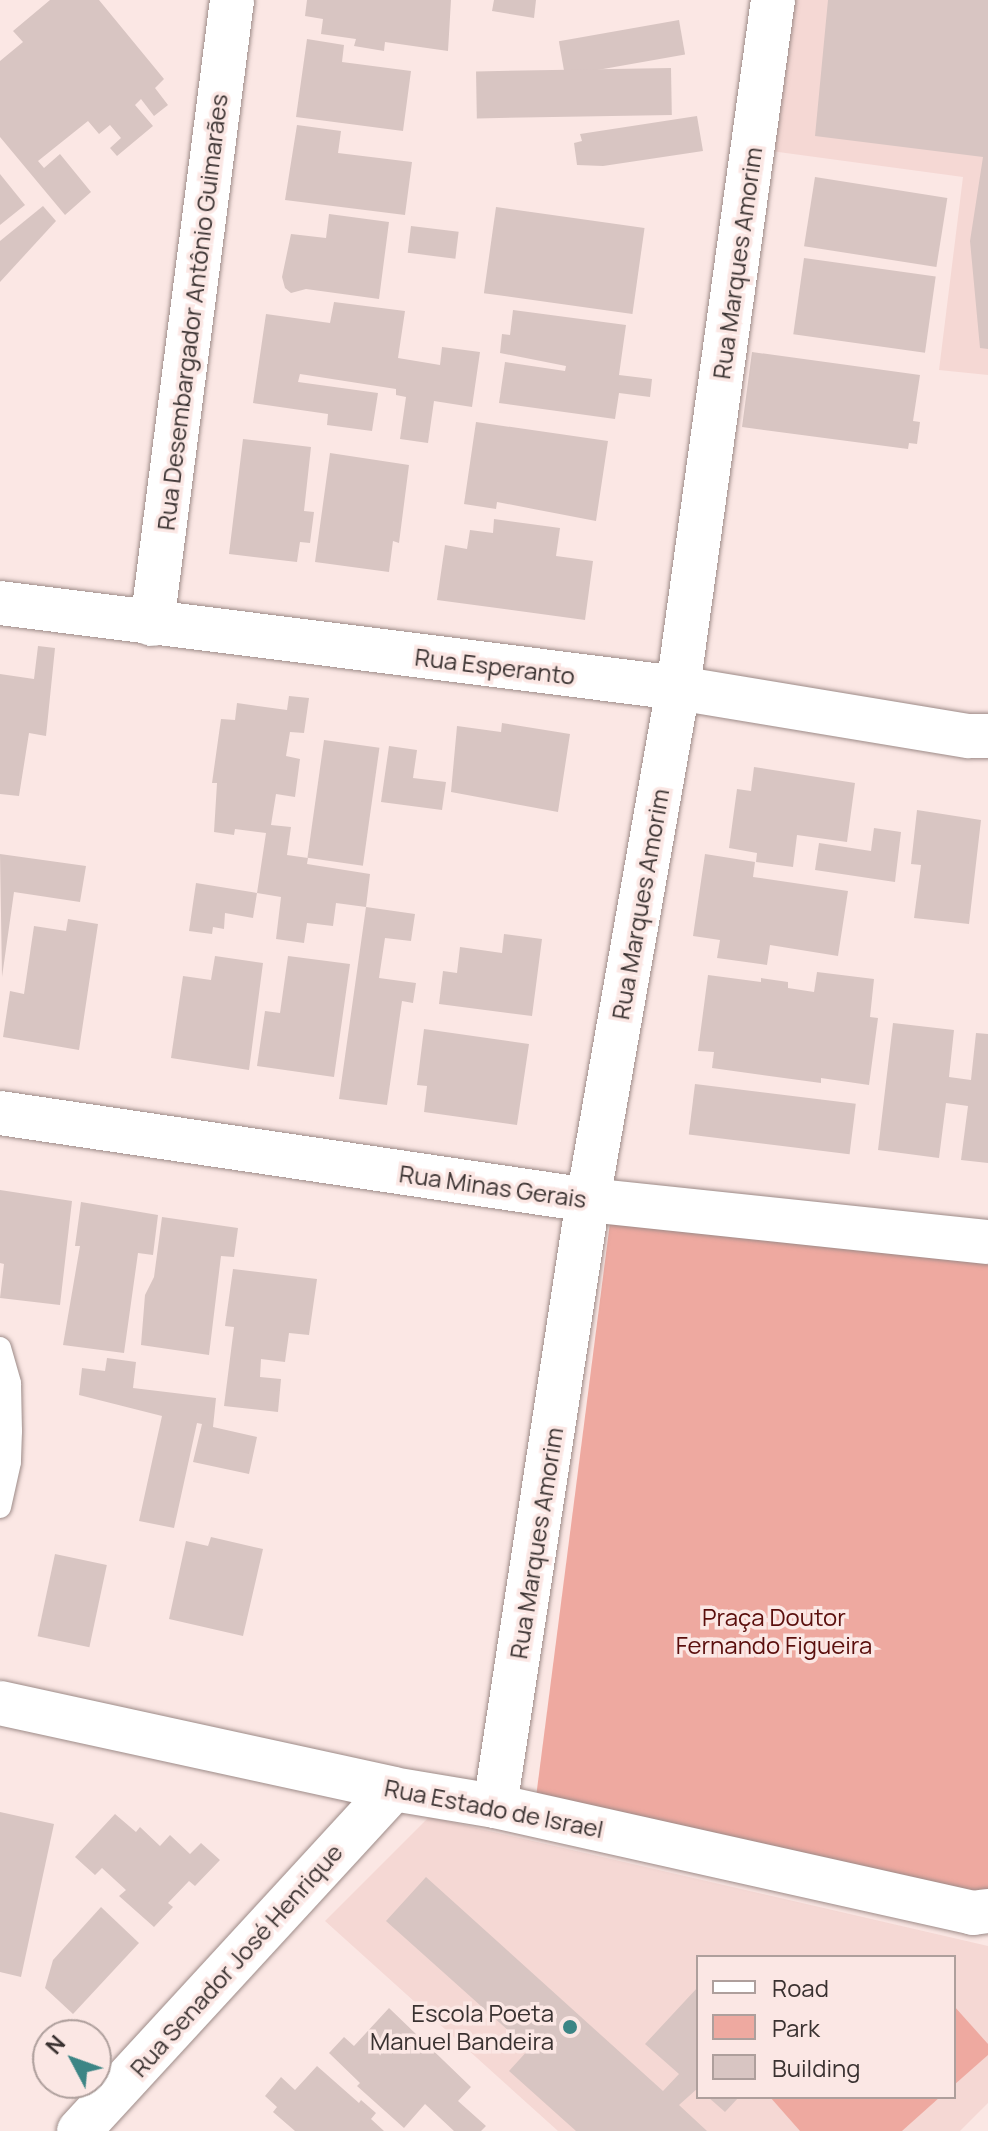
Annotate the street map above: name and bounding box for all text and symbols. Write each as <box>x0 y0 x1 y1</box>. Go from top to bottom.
street label: Rua Desembargador Antônio Guimarães <box>151 92 233 532</box>
street label: Rua Marques Amorim <box>706 145 768 381</box>
street label: Rua Esperanto <box>413 642 577 690</box>
street label: Rua Marques Amorim <box>606 786 674 1022</box>
street label: Rua Minas Gerais <box>397 1159 589 1213</box>
street label: Rua Marques Amorim <box>503 1425 569 1661</box>
park label: Praça Doutor Fernando Figueira <box>676 1603 872 1659</box>
street label: Rua Estado de Israel <box>382 1773 606 1843</box>
street label: Rua Senador José Henrique <box>124 1838 348 2082</box>
legend <box>696 1955 956 2099</box>
text: Road <box>772 1971 829 2004</box>
place label: Escola Poeta Manuel Bandeira <box>370 1999 554 2055</box>
text: Park <box>772 2011 820 2044</box>
marker: Escola Poeta Manuel Bandeira <box>561 2018 579 2036</box>
north arrow <box>32 2019 112 2099</box>
text: N <box>39 2029 72 2060</box>
text: Building <box>772 2051 860 2084</box>

